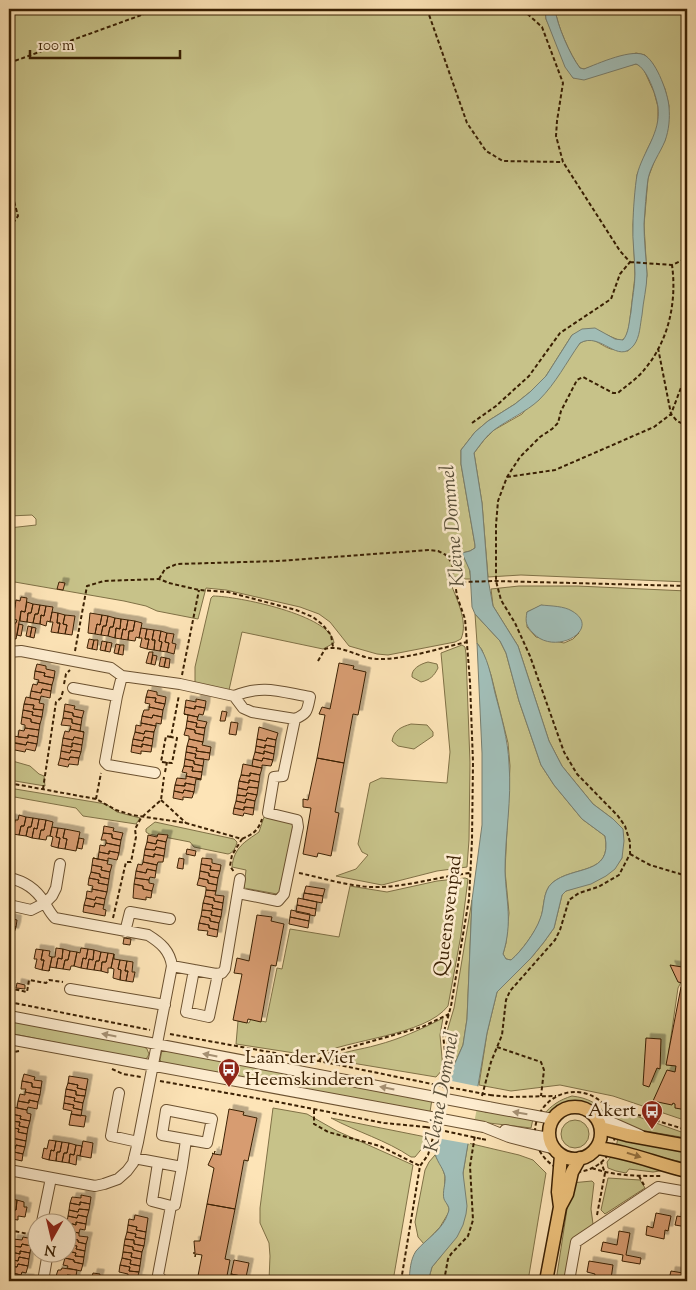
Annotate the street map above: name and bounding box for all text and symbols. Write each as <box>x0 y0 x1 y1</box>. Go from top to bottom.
scale bar <box>30 28 180 60</box>
text: 100 m <box>38 36 75 57</box>
water label: Kleine Dommel <box>434 464 474 588</box>
street label: Queensvenpad <box>428 853 470 978</box>
water label: Kleine Dommel <box>418 1029 468 1155</box>
one-way arrow <box>100 1031 116 1039</box>
place label: Laan der Vier Heemskinderen <box>245 1045 374 1094</box>
one-way arrow <box>202 1050 218 1058</box>
bus stop icon: Laan der Vier Heemskinderen <box>217 1057 241 1088</box>
one-way arrow <box>379 1084 395 1092</box>
place label: Akert <box>588 1098 636 1125</box>
bus stop icon: Akert <box>640 1099 664 1130</box>
one-way arrow <box>512 1109 528 1117</box>
one-way arrow <box>627 1152 642 1160</box>
north arrow <box>28 1212 78 1262</box>
text: N <box>44 1238 57 1260</box>

